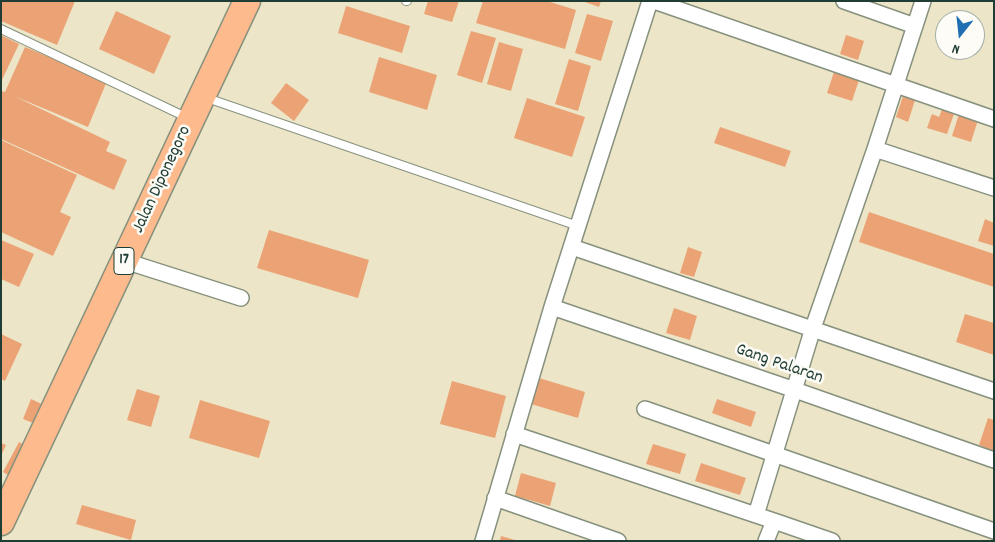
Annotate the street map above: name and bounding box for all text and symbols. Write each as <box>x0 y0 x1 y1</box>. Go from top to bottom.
north arrow <box>935 10 985 60</box>
text: N <box>950 38 962 59</box>
street label: Jalan Diponegoro <box>129 123 197 237</box>
road number: 17 <box>114 248 134 274</box>
street label: Gang Palaran <box>733 340 825 390</box>

